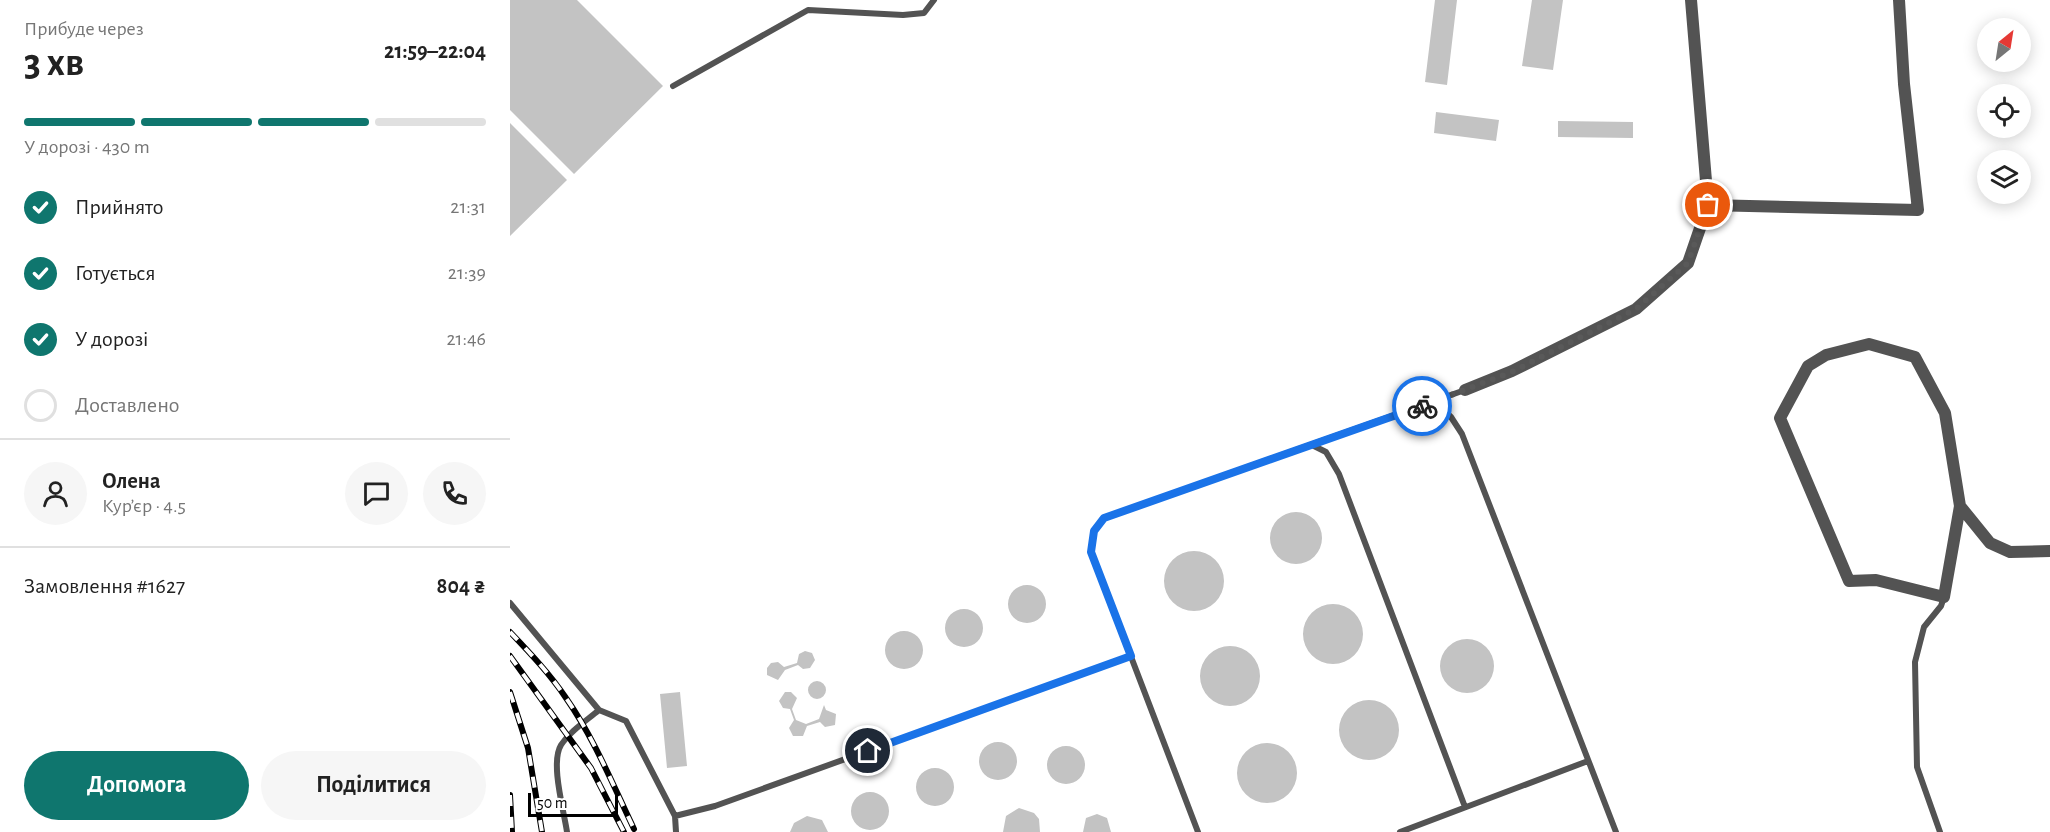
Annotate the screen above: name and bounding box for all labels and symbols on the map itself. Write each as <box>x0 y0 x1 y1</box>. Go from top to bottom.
north arrow <box>1977 18 2031 72</box>
pin <box>1682 179 1733 230</box>
courier <box>1392 376 1452 436</box>
pin <box>842 725 893 776</box>
scale bar <box>528 790 618 818</box>

